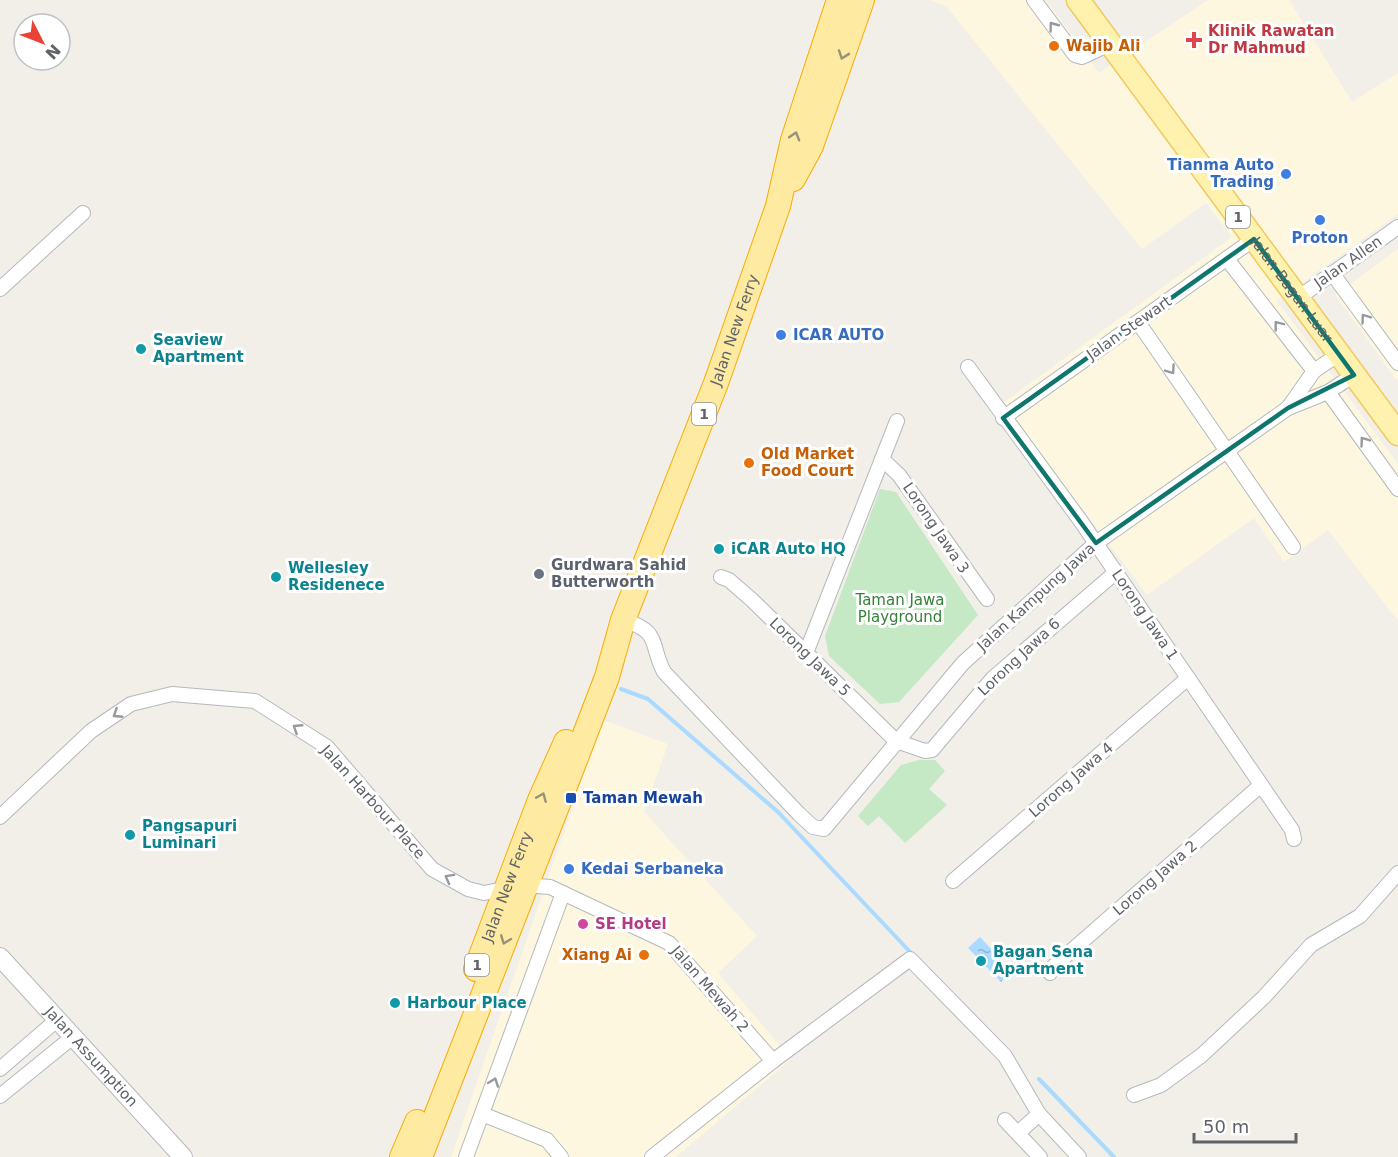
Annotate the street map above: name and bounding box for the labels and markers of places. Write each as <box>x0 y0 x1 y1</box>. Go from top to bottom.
place label: Klinik Rawatan Dr Mahmud <box>1208 22 1335 57</box>
marker: Klinik Rawatan Dr Mahmud <box>1185 31 1203 49</box>
place label: Wajib Ali <box>1066 37 1140 55</box>
marker: Wajib Ali <box>1047 39 1061 53</box>
place label: Tianma Auto Trading <box>1167 156 1274 191</box>
marker: Tianma Auto Trading <box>1279 167 1293 181</box>
marker: Proton <box>1313 213 1327 227</box>
place label: Proton <box>1292 229 1348 247</box>
place label: ICAR AUTO <box>793 326 884 344</box>
marker: ICAR AUTO <box>774 328 788 342</box>
place label: Seaview Apartment <box>153 331 244 366</box>
marker: Seaview Apartment <box>134 342 148 356</box>
place label: Old Market Food Court <box>761 445 854 480</box>
marker: Old Market Food Court <box>742 456 756 470</box>
place label: iCAR Auto HQ <box>731 540 846 558</box>
marker: iCAR Auto HQ <box>712 542 726 556</box>
place label: Gurdwara Sahid Butterworth <box>551 556 686 591</box>
place label: Wellesley Residenece <box>288 559 385 594</box>
marker: Gurdwara Sahid Butterworth <box>532 567 546 581</box>
marker: Wellesley Residenece <box>269 570 283 584</box>
place label: Taman Mewah <box>583 789 703 807</box>
marker: Taman Mewah <box>564 791 578 805</box>
place label: Pangsapuri Luminari <box>142 817 237 852</box>
marker: Pangsapuri Luminari <box>123 828 137 842</box>
place label: Kedai Serbaneka <box>581 860 724 878</box>
marker: Kedai Serbaneka <box>562 862 576 876</box>
place label: SE Hotel <box>595 915 667 933</box>
marker: SE Hotel <box>576 917 590 931</box>
place label: Bagan Sena Apartment <box>993 943 1093 978</box>
place label: Xiang Ai <box>562 946 632 964</box>
marker: Xiang Ai <box>637 948 651 962</box>
marker: Bagan Sena Apartment <box>974 954 988 968</box>
place label: Harbour Place <box>407 994 527 1012</box>
marker: Harbour Place <box>388 996 402 1010</box>

